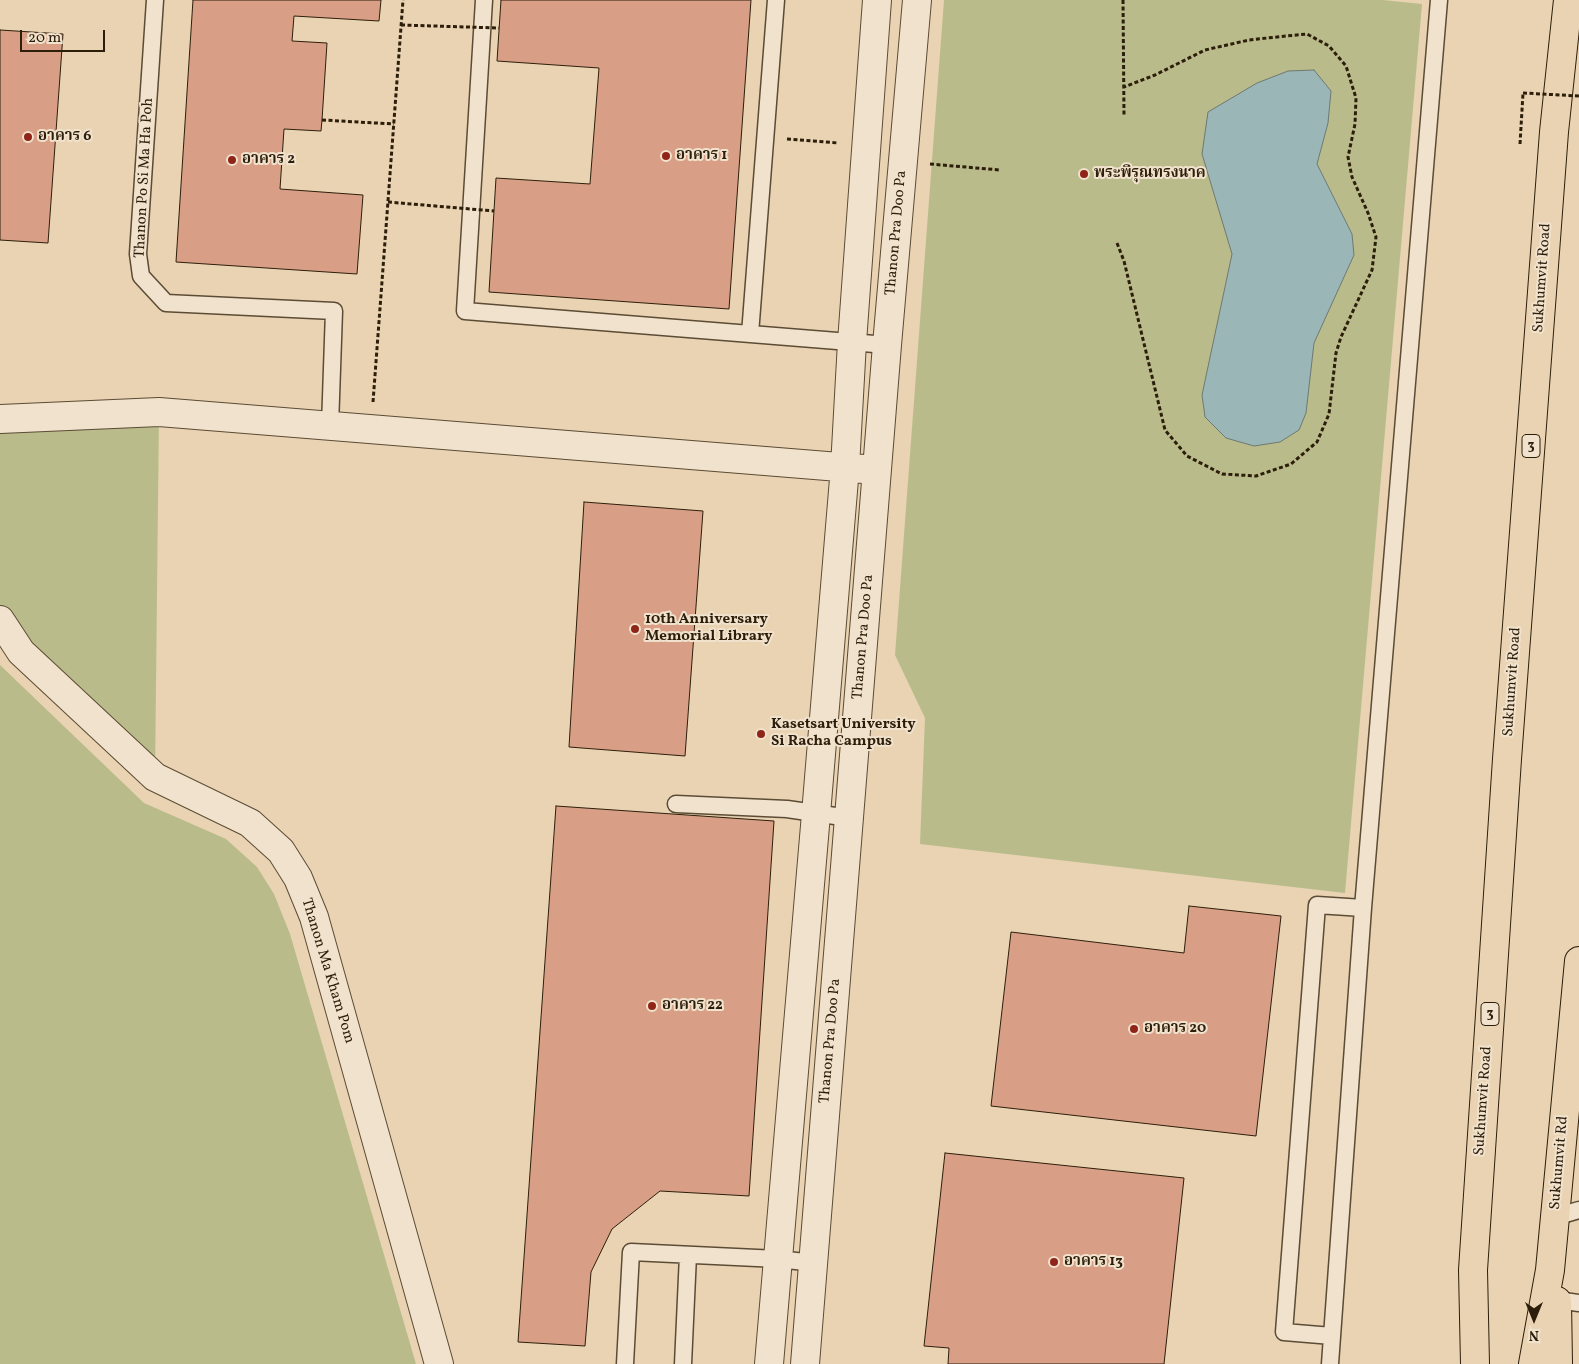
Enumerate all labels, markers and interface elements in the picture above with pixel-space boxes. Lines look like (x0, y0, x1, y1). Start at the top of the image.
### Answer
scale bar (22, 20, 108, 52)
text: 20 m (28, 28, 61, 49)
street label: Thanon Po Si Ma Ha Poh (132, 97, 158, 259)
place label: อาคาร 6 (38, 128, 91, 146)
marker: อาคาร 6 (22, 131, 34, 143)
place label: อาคาร 1 (676, 147, 727, 165)
marker: อาคาร 1 (660, 150, 672, 162)
place label: อาคาร 2 (242, 151, 295, 169)
marker: อาคาร 2 (226, 154, 238, 166)
place label: พระพิรุณทรงนาค (1094, 165, 1206, 183)
marker: พระพิรุณทรงนาค (1078, 168, 1090, 180)
street label: Thanon Pra Doo Pa (883, 170, 911, 296)
street label: Sukhumvit Road (1530, 223, 1556, 333)
road number: 3 (1522, 434, 1540, 458)
street label: Thanon Pra Doo Pa (850, 574, 878, 700)
place label: 10th Anniversary Memorial Library (645, 611, 772, 646)
marker: 10th Anniversary Memorial Library (629, 623, 641, 635)
street label: Sukhumvit Road (1500, 627, 1526, 737)
place label: Kasetsart University Si Racha Campus (771, 716, 916, 751)
marker: Kasetsart University Si Racha Campus (755, 728, 767, 740)
street label: Thanon Ma Kham Pom (296, 896, 358, 1046)
street label: Thanon Pra Doo Pa (817, 978, 845, 1104)
place label: อาคาร 22 (662, 997, 723, 1015)
marker: อาคาร 22 (646, 1000, 658, 1012)
road number: 3 (1481, 1002, 1499, 1026)
place label: อาคาร 20 (1144, 1020, 1206, 1038)
marker: อาคาร 20 (1128, 1023, 1140, 1035)
street label: Sukhumvit Road (1471, 1046, 1497, 1156)
street label: Sukhumvit Rd (1547, 1115, 1573, 1211)
place label: อาคาร 13 (1064, 1253, 1123, 1271)
marker: อาคาร 13 (1048, 1256, 1060, 1268)
north arrow (1509, 1294, 1559, 1344)
text: N (1529, 1325, 1539, 1344)

